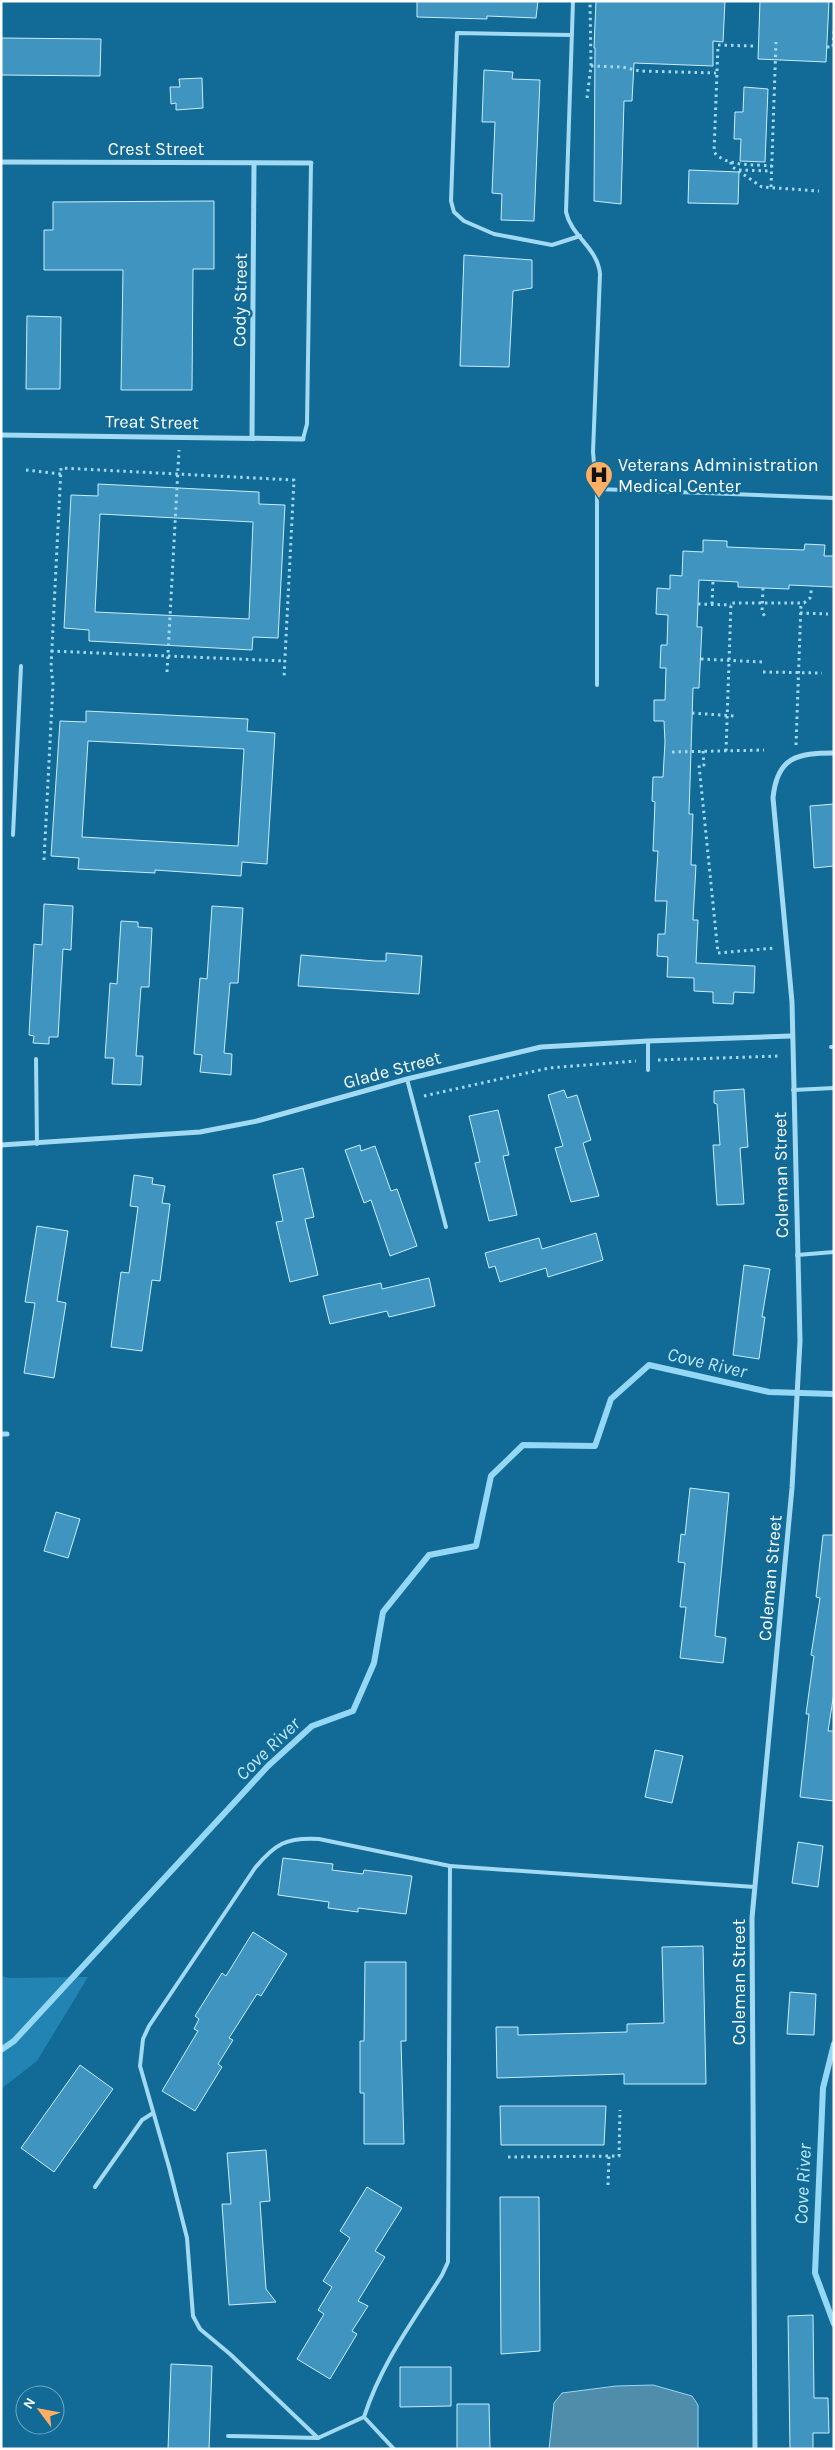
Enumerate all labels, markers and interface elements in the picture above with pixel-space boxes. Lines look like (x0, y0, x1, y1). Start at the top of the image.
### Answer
street label: Crest Street (108, 138, 205, 160)
street label: Cody Street (228, 253, 252, 347)
street label: Treat Street (105, 410, 199, 434)
place label: Veterans Administration Medical Center (618, 454, 819, 497)
hospital icon: Veterans Administration Medical Center (584, 460, 614, 499)
street label: Glade Street (341, 1046, 443, 1094)
street label: Coleman Street (769, 1111, 793, 1238)
water label: Cove River (665, 1343, 750, 1383)
street label: Coleman Street (754, 1514, 786, 1642)
water label: Cove River (231, 1712, 306, 1785)
street label: Coleman Street (728, 1919, 750, 2045)
water label: Cove River (790, 2142, 816, 2225)
north arrow (15, 2385, 65, 2435)
text: N (20, 2395, 39, 2412)

